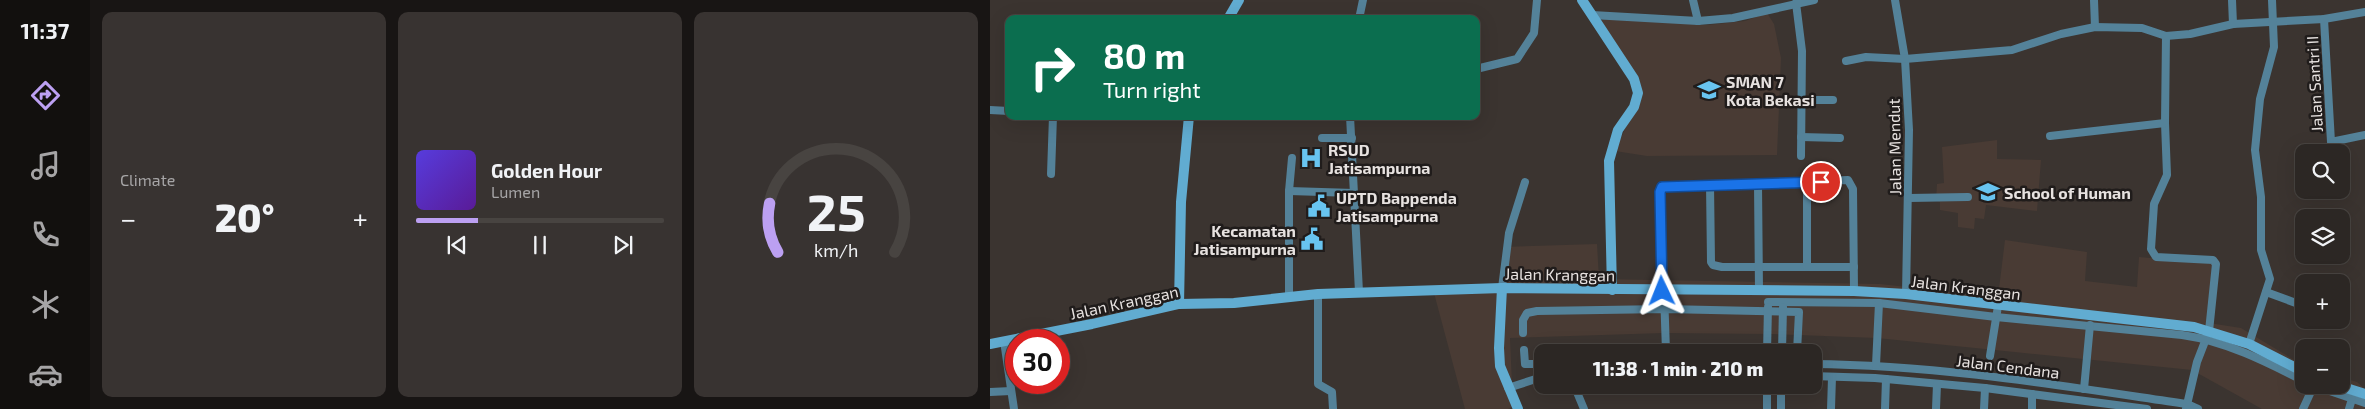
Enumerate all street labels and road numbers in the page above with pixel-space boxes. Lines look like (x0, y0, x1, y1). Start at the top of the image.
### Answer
street label: Jalan Santri II (2302, 36, 2326, 132)
street label: Jalan Mendut (1884, 98, 1904, 196)
street label: Jalan Kranggan (1505, 264, 1615, 284)
street label: Jalan Kranggan (1910, 271, 2022, 303)
street label: Jalan Kranggan (1068, 281, 1180, 323)
street label: Jalan Cendana (1955, 350, 2061, 382)

